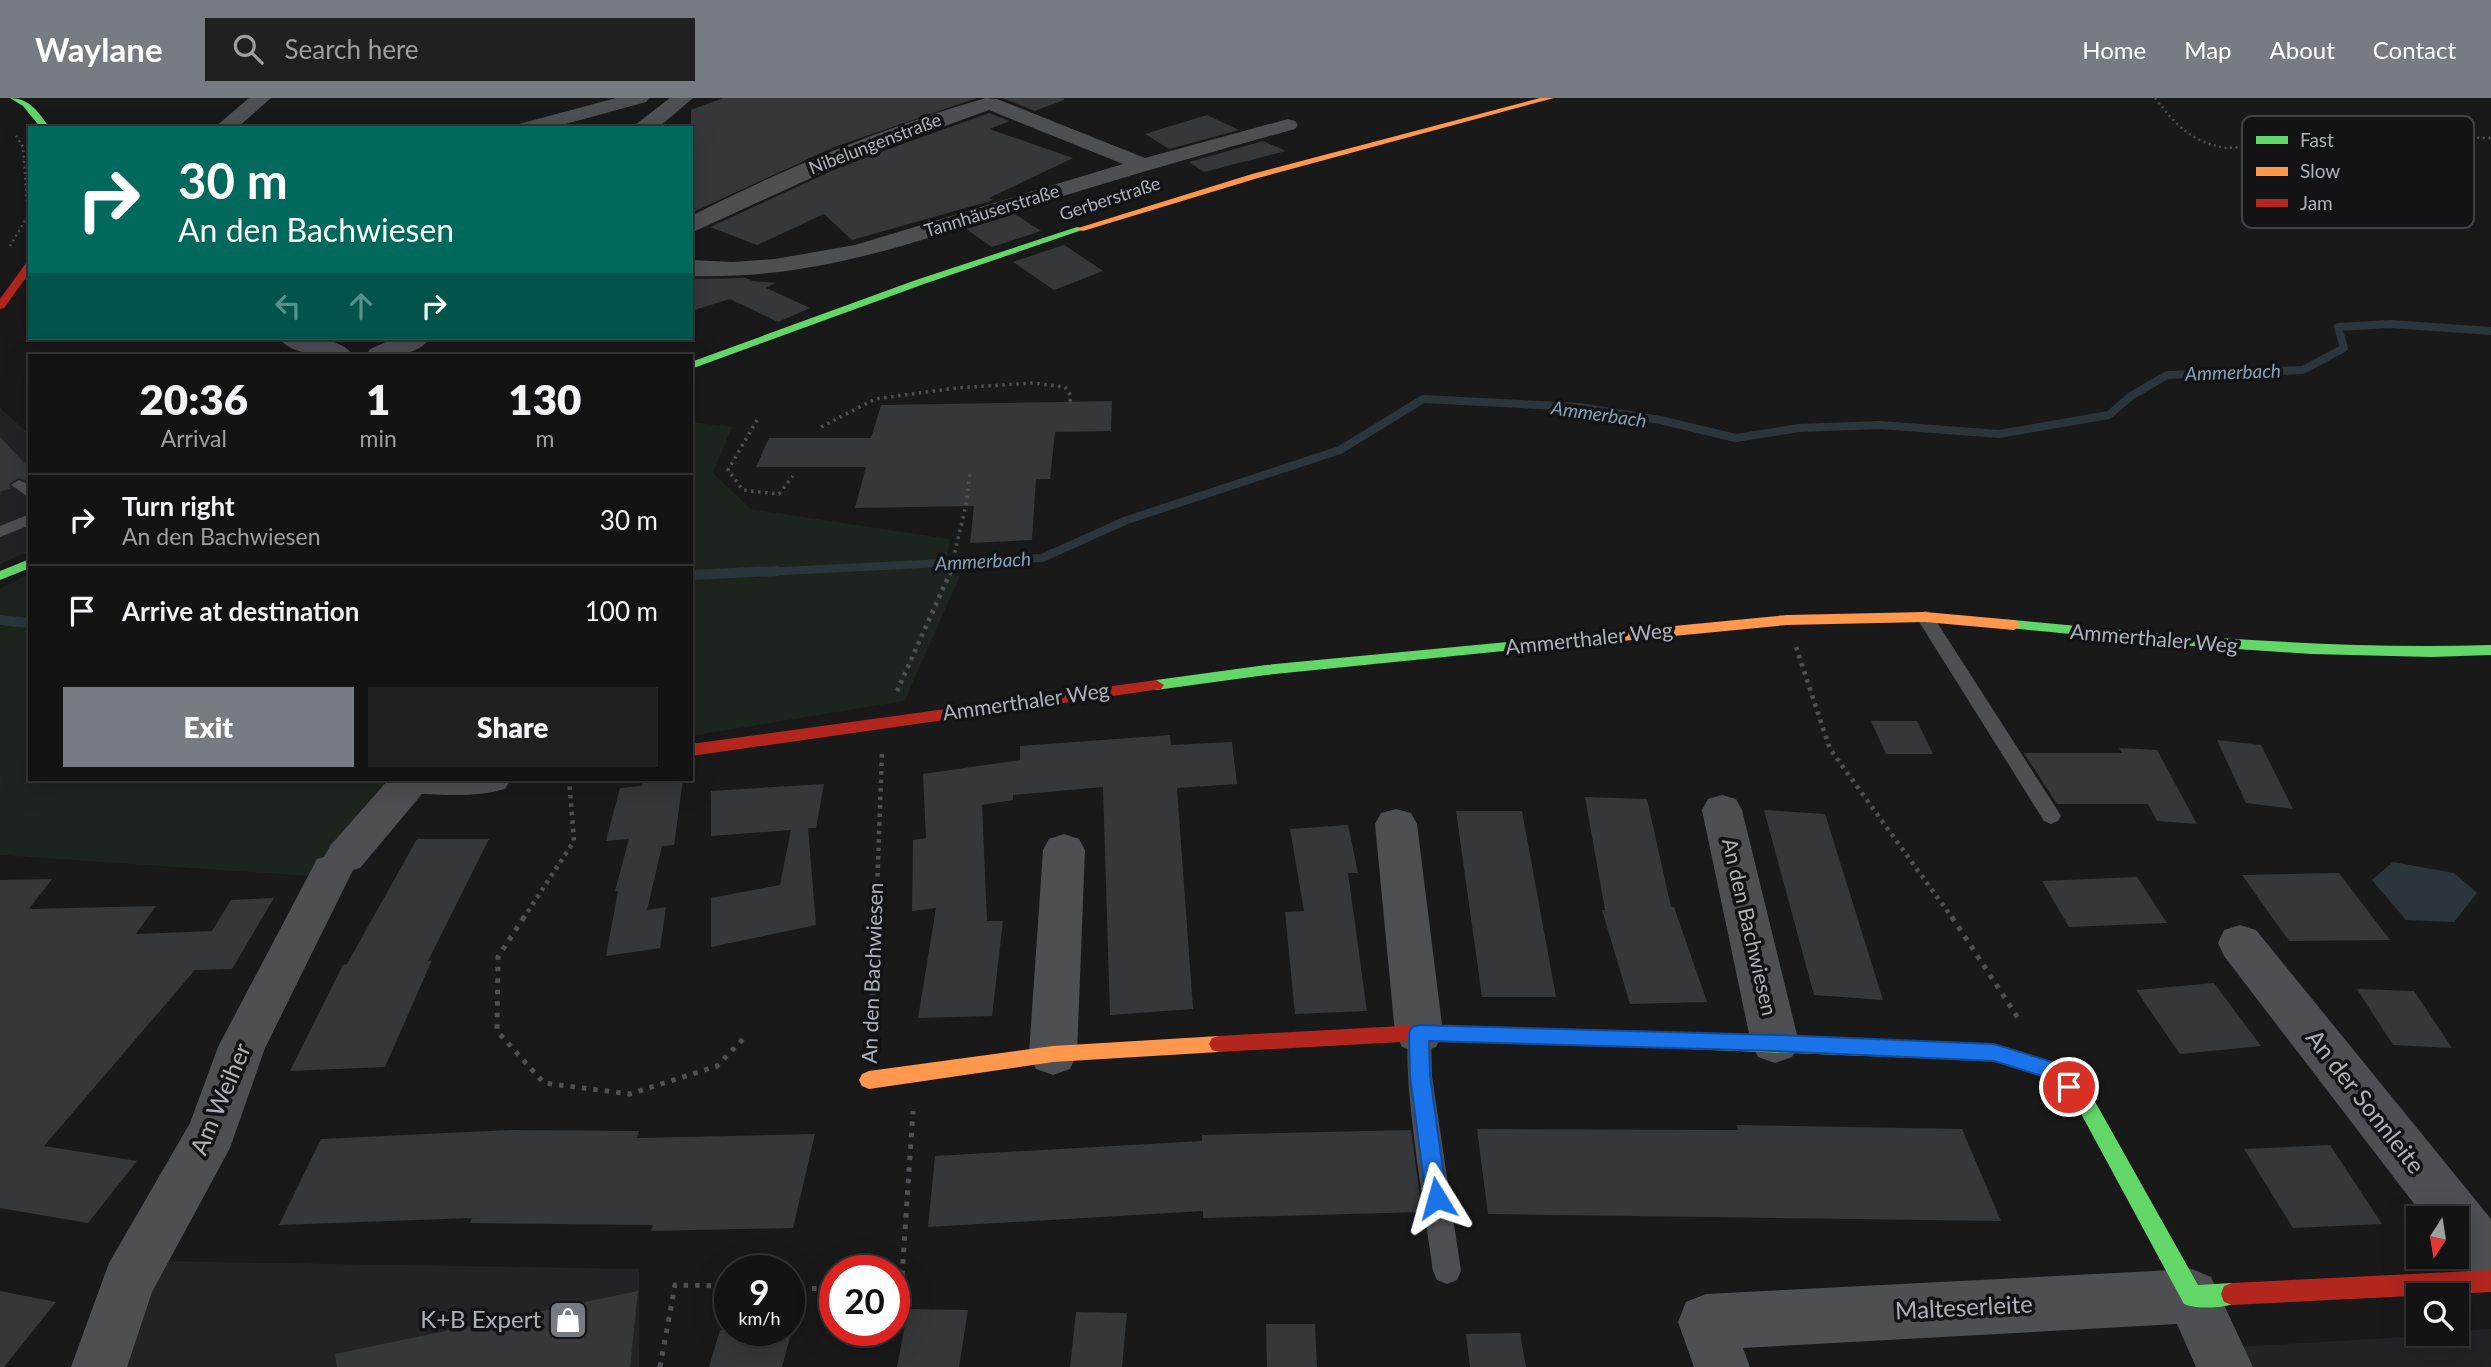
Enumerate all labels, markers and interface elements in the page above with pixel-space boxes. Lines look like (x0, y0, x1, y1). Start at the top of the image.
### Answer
search box (205, 18, 695, 81)
text: Waylane (35, 29, 163, 69)
icon: search (229, 30, 267, 68)
text: Search here (285, 33, 419, 65)
text: Home (2082, 35, 2146, 64)
text: Map (2184, 35, 2232, 64)
text: About (2270, 35, 2335, 64)
text: Contact (2373, 35, 2456, 64)
street label: Nibelungenstraße (805, 108, 944, 178)
legend (2242, 116, 2474, 228)
text: Fast (2300, 128, 2334, 151)
text: 30 m (178, 151, 288, 209)
icon: right (63, 154, 154, 245)
text: Slow (2300, 159, 2340, 182)
street label: Gerberstraße (1056, 171, 1163, 225)
street label: Tannhäuserstraße (922, 179, 1062, 241)
text: Jam (2300, 191, 2333, 214)
text: An den Bachwiesen (178, 210, 454, 249)
icon: left (269, 287, 307, 325)
icon: ahead (342, 287, 380, 325)
icon: right (415, 287, 453, 325)
water label: Ammerbach (2184, 358, 2281, 385)
text: 20:36 (140, 374, 248, 424)
text: 1 (366, 374, 390, 424)
text: 130 (508, 374, 581, 424)
water label: Ammerbach (1549, 395, 1648, 432)
text: Arrival (161, 424, 227, 452)
text: min (360, 424, 397, 452)
text: m (535, 424, 554, 452)
text: Turn right (122, 490, 235, 522)
icon: right (63, 501, 101, 539)
text: 30 m (600, 504, 658, 536)
text: An den Bachwiesen (122, 522, 321, 550)
water label: Ammerbach (933, 547, 1031, 575)
icon: arrive (63, 592, 101, 630)
text: Arrive at destination (122, 595, 359, 627)
text: 100 m (585, 595, 658, 627)
street label: Ammerthaler Weg (1504, 616, 1674, 659)
street label: Ammerthaler Weg (2069, 618, 2239, 657)
street label: Ammerthaler Weg (941, 676, 1111, 725)
button: Exit (63, 687, 354, 767)
button: Share (368, 687, 658, 767)
street label: An den Bachwiesen (1718, 836, 1783, 1018)
street label: An den Bachwiesen (856, 882, 887, 1064)
street label: An der Sonnleite (2301, 1023, 2431, 1179)
street label: Am Weiher (183, 1038, 256, 1159)
pin (2039, 1057, 2099, 1117)
icon: arrive (2050, 1068, 2088, 1106)
position arrow (1400, 1161, 1474, 1235)
north arrow (2406, 1206, 2469, 1269)
map controls (2406, 1206, 2469, 1346)
speed limit sign: 20 (819, 1255, 910, 1346)
text: 9 (749, 1270, 770, 1312)
button: search (2406, 1283, 2469, 1346)
street label: Malteserleite (1894, 1288, 2034, 1325)
shop icon: K+B Expert (547, 1299, 589, 1341)
place label: K+B Expert (420, 1304, 541, 1333)
text: km/h (738, 1307, 781, 1329)

